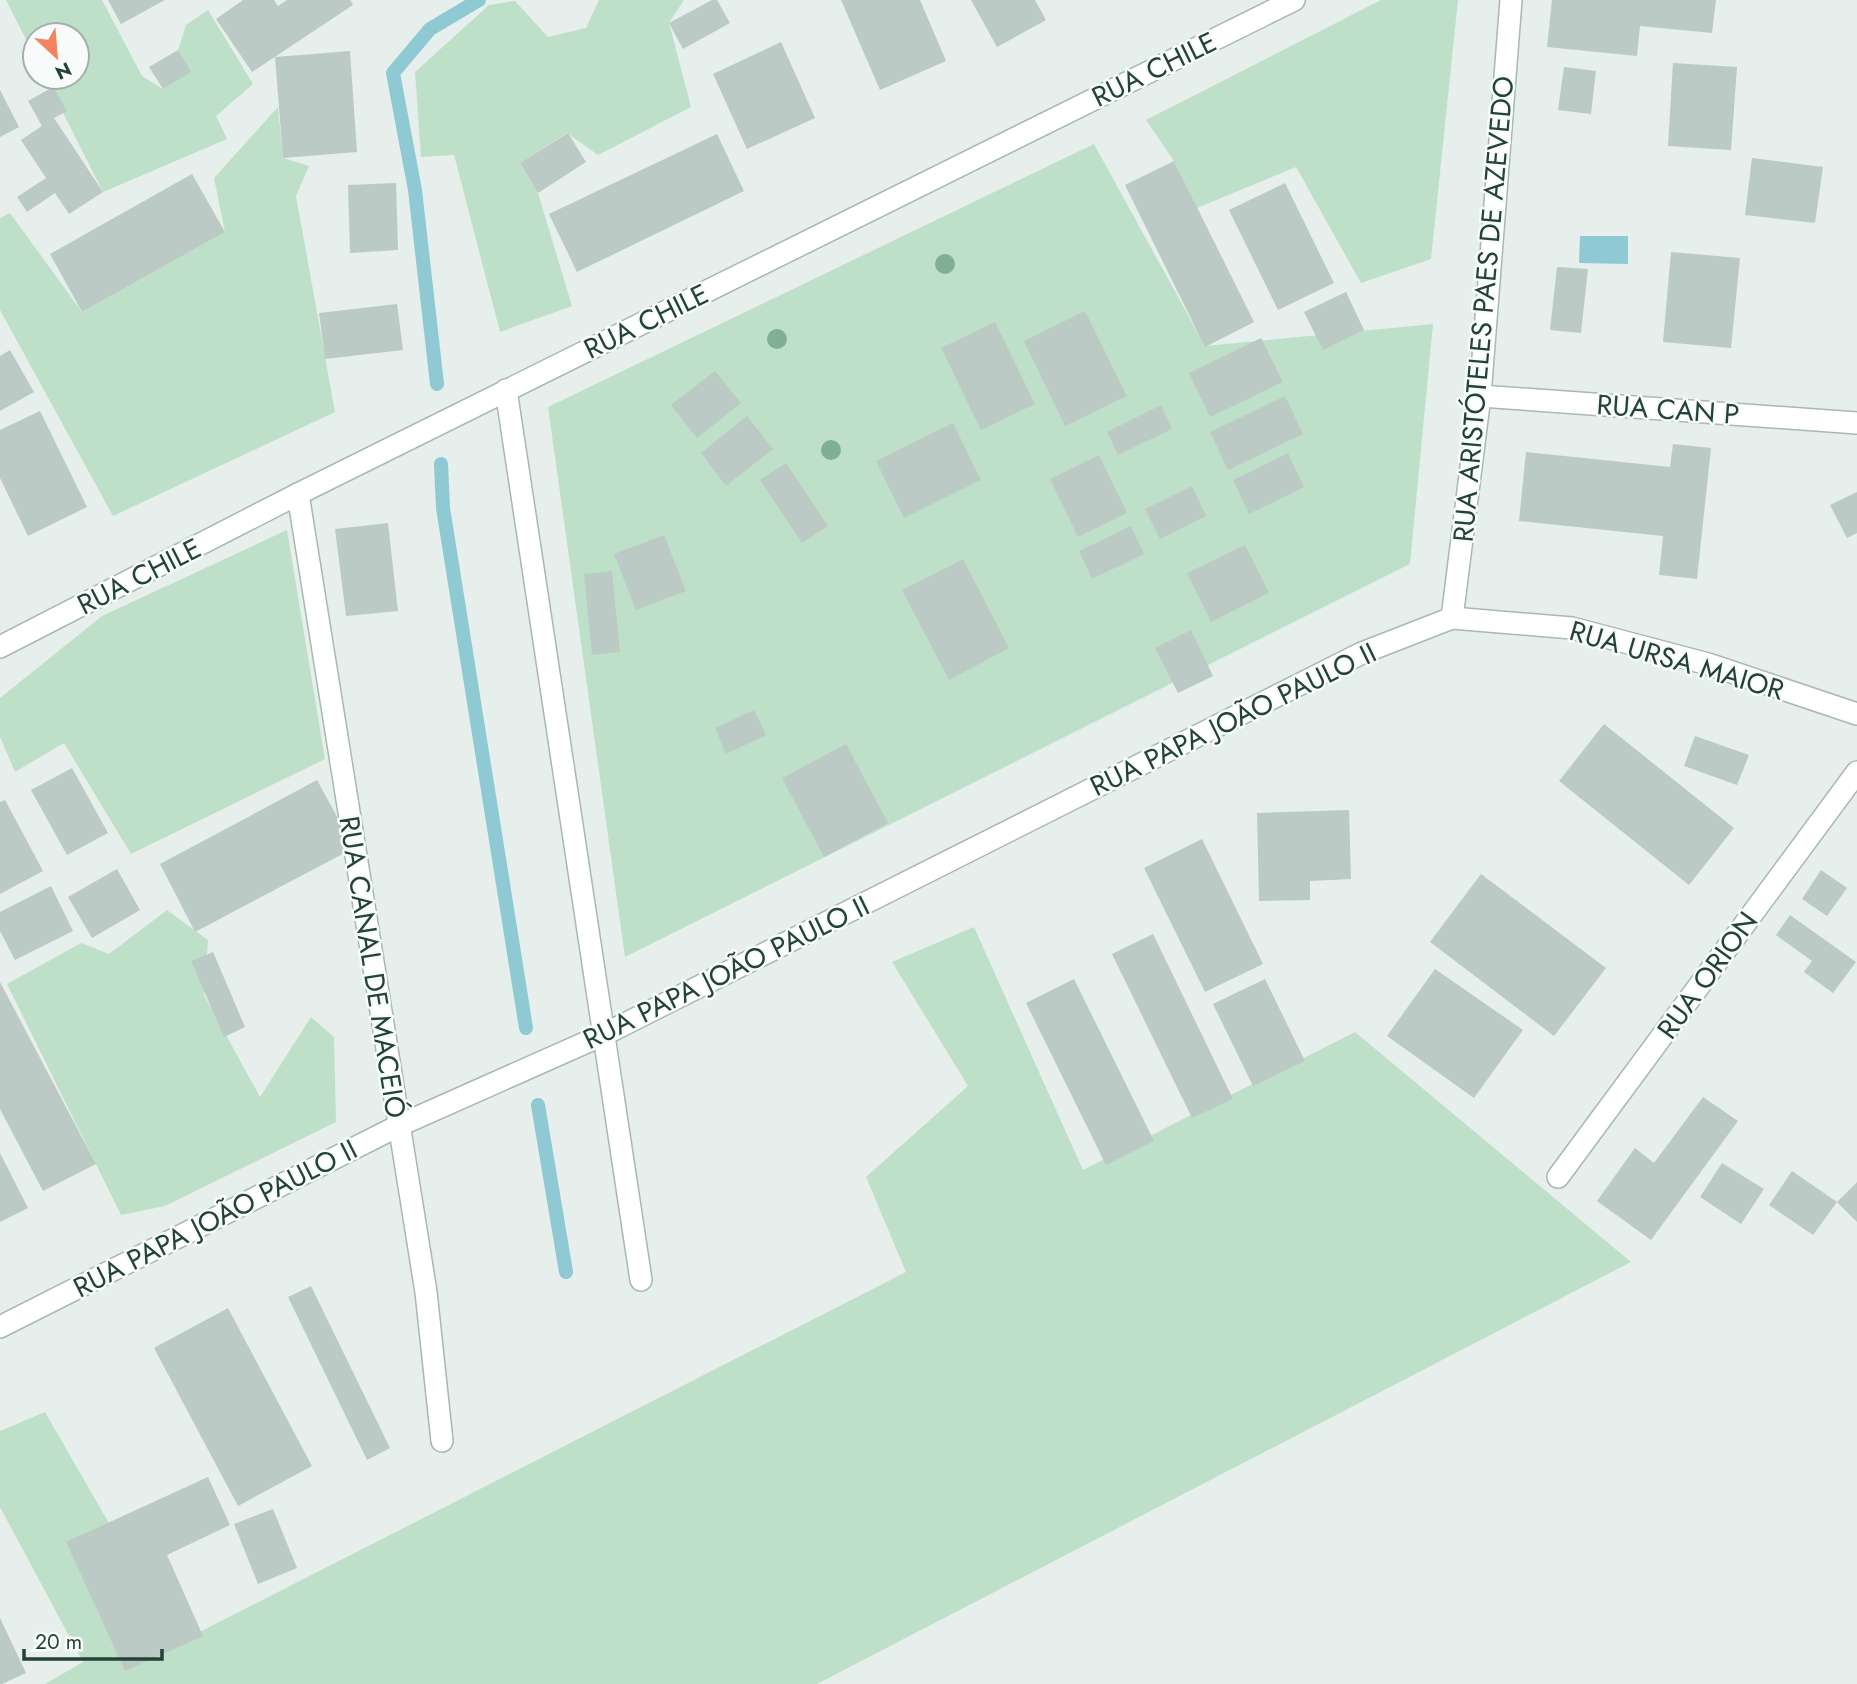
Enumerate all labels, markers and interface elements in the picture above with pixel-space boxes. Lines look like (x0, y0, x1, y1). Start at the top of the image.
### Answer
north arrow (21, 21, 91, 91)
street label: RUA CHILE (1085, 22, 1223, 117)
text: N (51, 55, 76, 86)
street label: RUA ARISTÓTELES PAES DE AZEVEDO (1443, 74, 1524, 544)
street label: RUA CHILE (577, 274, 715, 369)
street label: RUA CAN P (1595, 384, 1741, 435)
street label: RUA CHILE (70, 528, 208, 625)
street label: RUA URSA MAIOR (1565, 610, 1789, 711)
street label: RUA PAPA JOÃO PAULO II (1083, 632, 1383, 807)
street label: RUA CANAL DE MACEIÓ (328, 813, 417, 1121)
street label: RUA PAPA JOÃO PAULO II (576, 885, 876, 1060)
street label: RUA ORION (1647, 903, 1768, 1047)
street label: RUA PAPA JOÃO PAULO II (66, 1129, 364, 1308)
scale bar (24, 1618, 163, 1662)
text: 20 m (35, 1627, 82, 1657)

